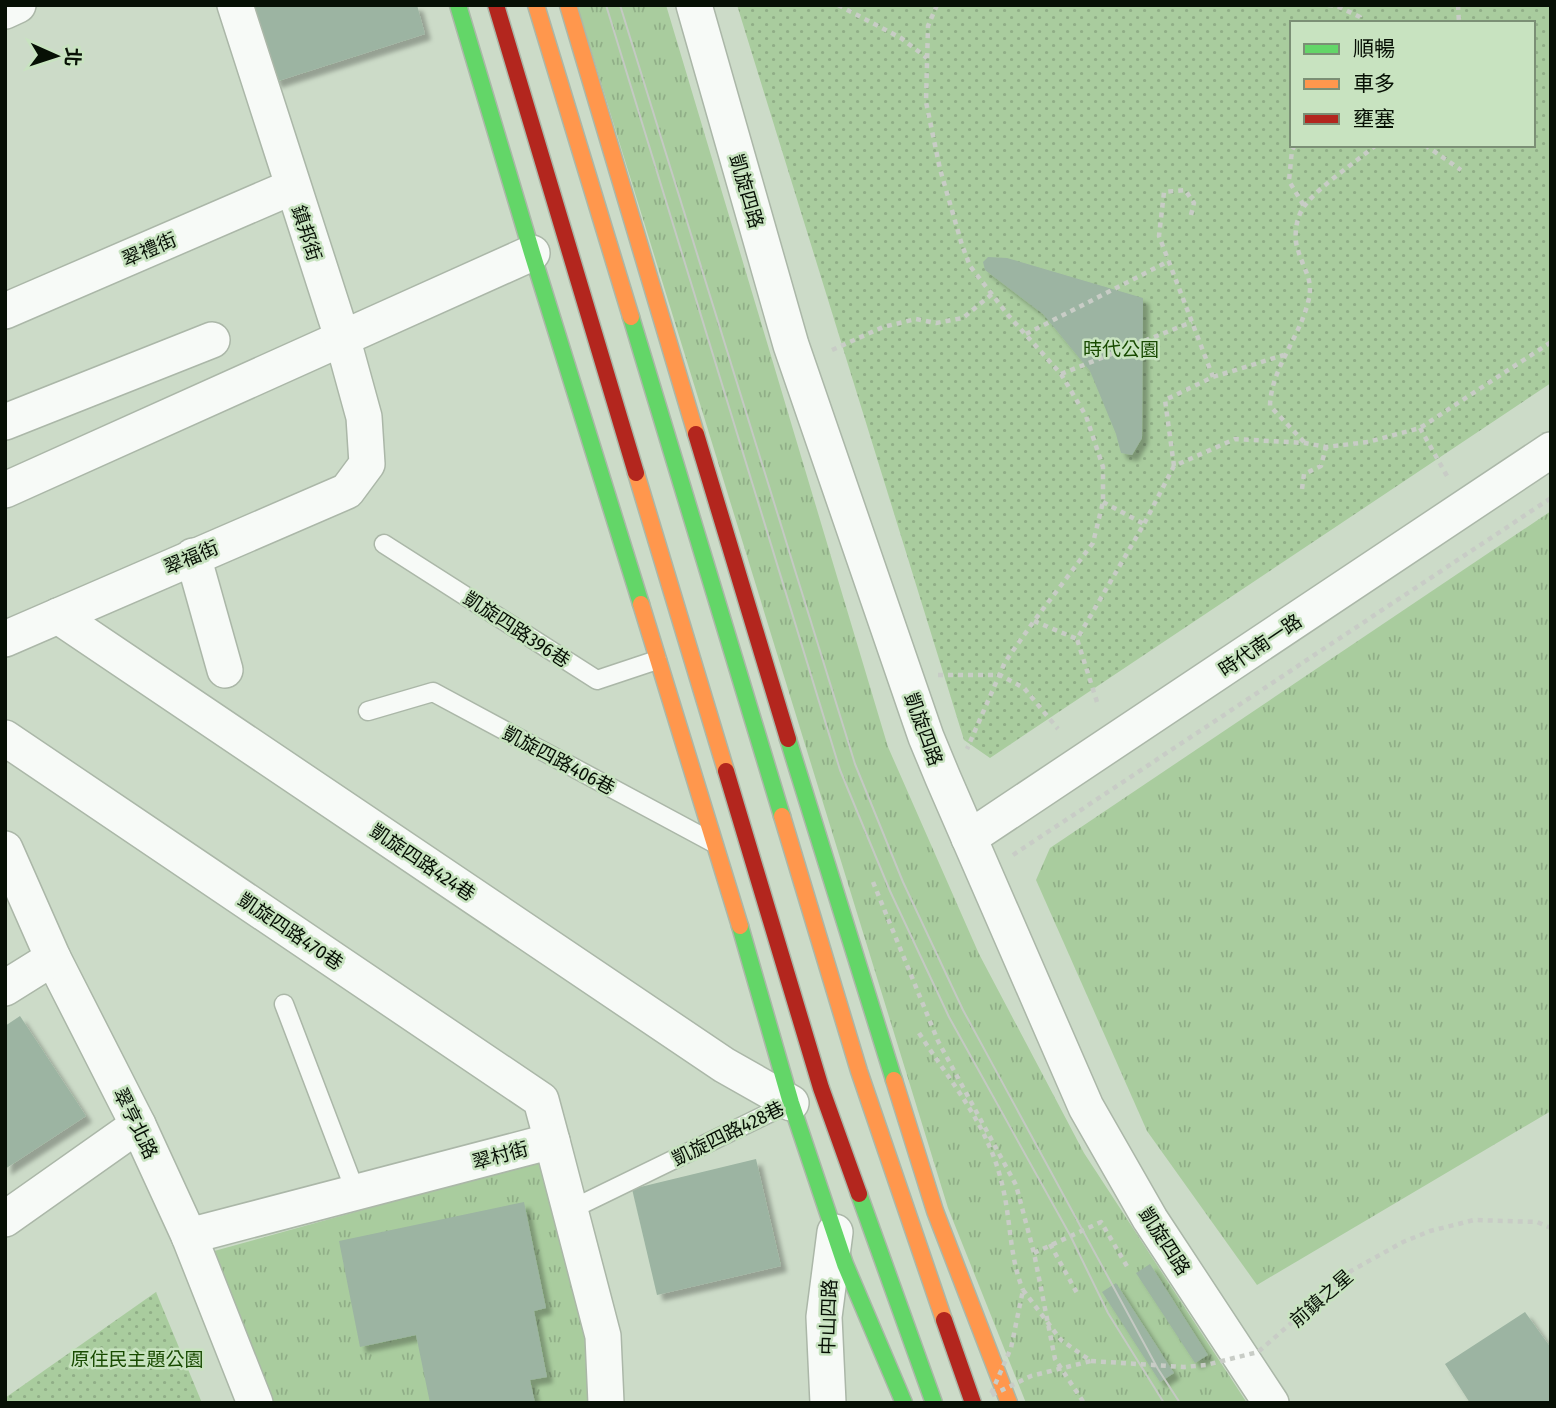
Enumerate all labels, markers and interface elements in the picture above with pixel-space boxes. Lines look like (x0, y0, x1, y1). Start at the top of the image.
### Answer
north arrow (21, 21, 91, 91)
legend (1290, 21, 1535, 147)
text: 順暢 (1353, 36, 1395, 62)
text: 北 (60, 47, 84, 67)
text: 車多 (1353, 71, 1395, 97)
text: 壅塞 (1353, 106, 1395, 132)
street label: 凱旋四路 (725, 151, 768, 231)
street label: 鎮邦街 (287, 202, 326, 264)
street label: 翠禮街 (118, 228, 180, 271)
park label: 時代公園 (1083, 338, 1159, 361)
street label: 翠福街 (160, 536, 222, 579)
street label: 凱旋四路396巷 (459, 587, 574, 672)
street label: 時代南一路 (1214, 609, 1306, 682)
street label: 凱旋四路 (900, 690, 947, 769)
street label: 凱旋四路406巷 (499, 721, 619, 800)
street label: 凱旋四路424巷 (366, 819, 479, 906)
street label: 凱旋四路470巷 (234, 888, 347, 975)
street label: 翠亨北路 (109, 1084, 163, 1162)
street label: 凱旋四路428巷 (668, 1096, 788, 1170)
street label: 翠村街 (470, 1137, 531, 1174)
street label: 凱旋四路 (1134, 1203, 1195, 1279)
street label: 前鎮之星 (1285, 1265, 1358, 1332)
street label: 中山四路 (816, 1279, 841, 1355)
park label: 原住民主題公園 (70, 1348, 204, 1371)

